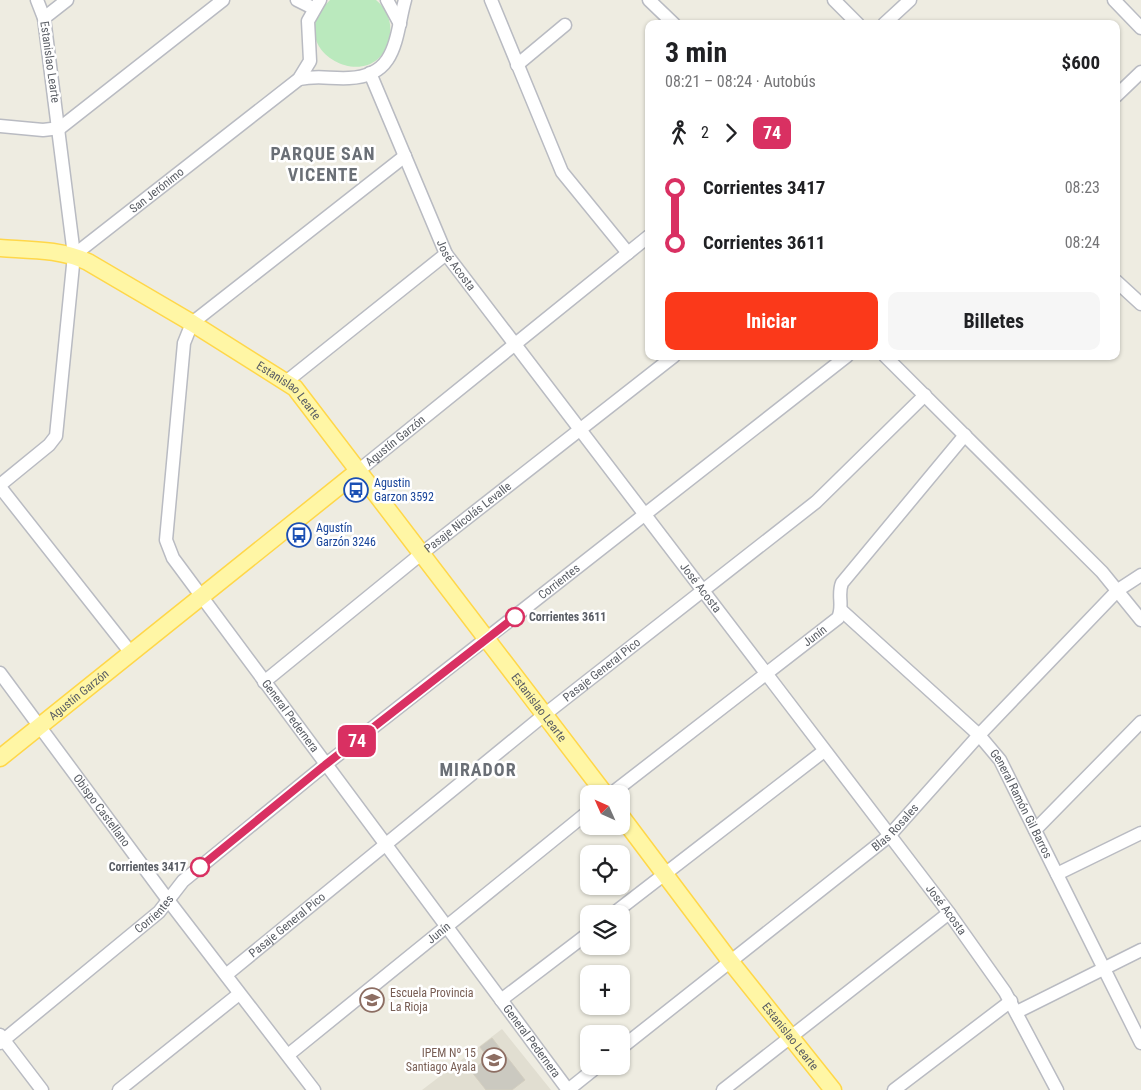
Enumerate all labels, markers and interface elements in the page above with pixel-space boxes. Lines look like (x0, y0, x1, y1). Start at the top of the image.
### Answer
street label: Estanislao Learte (37, 20, 63, 104)
text: 3 min (665, 36, 727, 69)
text: $600 (1062, 51, 1100, 74)
text: 08:21 – 08:24 · Autobús (665, 72, 816, 91)
icon: walk (665, 119, 693, 147)
icon: forward (717, 119, 745, 147)
text: 74 (763, 122, 781, 143)
text: 2 (701, 123, 709, 142)
district label: PARQUE SAN VICENTE (271, 143, 376, 185)
street label: San Jerónimo (127, 165, 187, 216)
text: Corrientes 3417 (703, 176, 825, 199)
text: 08:23 (1065, 178, 1100, 197)
text: Corrientes 3611 (703, 231, 825, 254)
text: 08:24 (1065, 233, 1100, 252)
street label: José Acosta (434, 238, 479, 294)
button: Iniciar (665, 292, 878, 350)
button: Billetes (888, 292, 1100, 350)
street label: Estanislao Learte (254, 358, 324, 423)
street label: Agustín Garzón (363, 412, 428, 469)
place label: Agustin Garzon 3592 (374, 476, 434, 504)
bus stop icon: Agustin Garzon 3592 (343, 477, 369, 503)
street label: Pasaje Nicolás Levalle (422, 479, 514, 556)
place label: Agustín Garzón 3246 (316, 521, 376, 549)
bus stop icon: Agustín Garzón 3246 (286, 522, 312, 548)
street label: José Acosta (677, 560, 724, 616)
street label: Corrientes (536, 561, 583, 602)
marker: Corrientes 3611 (505, 607, 525, 627)
place label: Corrientes 3611 (529, 610, 606, 624)
street label: Junín (800, 622, 830, 649)
street label: Pasaje General Pico (560, 635, 643, 704)
street label: Agustín Garzón (46, 667, 112, 723)
street label: Estanislao Learte (508, 670, 570, 745)
street label: General Pedernera (259, 677, 322, 755)
line badge: 74 (334, 725, 380, 757)
text: 74 (348, 730, 366, 751)
street label: General Ramón Gil Barros (987, 746, 1055, 861)
district label: MIRADOR (439, 759, 517, 780)
street label: Obispo Castellano (70, 772, 133, 849)
north arrow (580, 785, 630, 835)
map controls (580, 785, 630, 1075)
street label: Blas Rosales (869, 801, 921, 854)
button: locate (580, 845, 630, 895)
marker: Corrientes 3417 (190, 857, 210, 877)
place label: Corrientes 3417 (109, 860, 186, 874)
street label: José Acosta (923, 882, 969, 938)
street label: Pasaje General Pico (246, 890, 328, 960)
street label: Corrientes (132, 892, 176, 936)
button: layers (580, 905, 630, 955)
street label: Junín (424, 919, 453, 946)
button: + (580, 965, 630, 1015)
place label: Escuela Provincia La Rioja (390, 986, 474, 1014)
school or university icon: Escuela Provincia La Rioja (359, 987, 385, 1013)
street label: Estanislao Learte (759, 1000, 822, 1073)
street label: General Pedernera (500, 1002, 563, 1080)
button: − (580, 1025, 630, 1075)
place label: IPEM Nº 15 Santiago Ayala (406, 1046, 476, 1074)
school or university icon: IPEM Nº 15 Santiago Ayala (481, 1047, 507, 1073)

